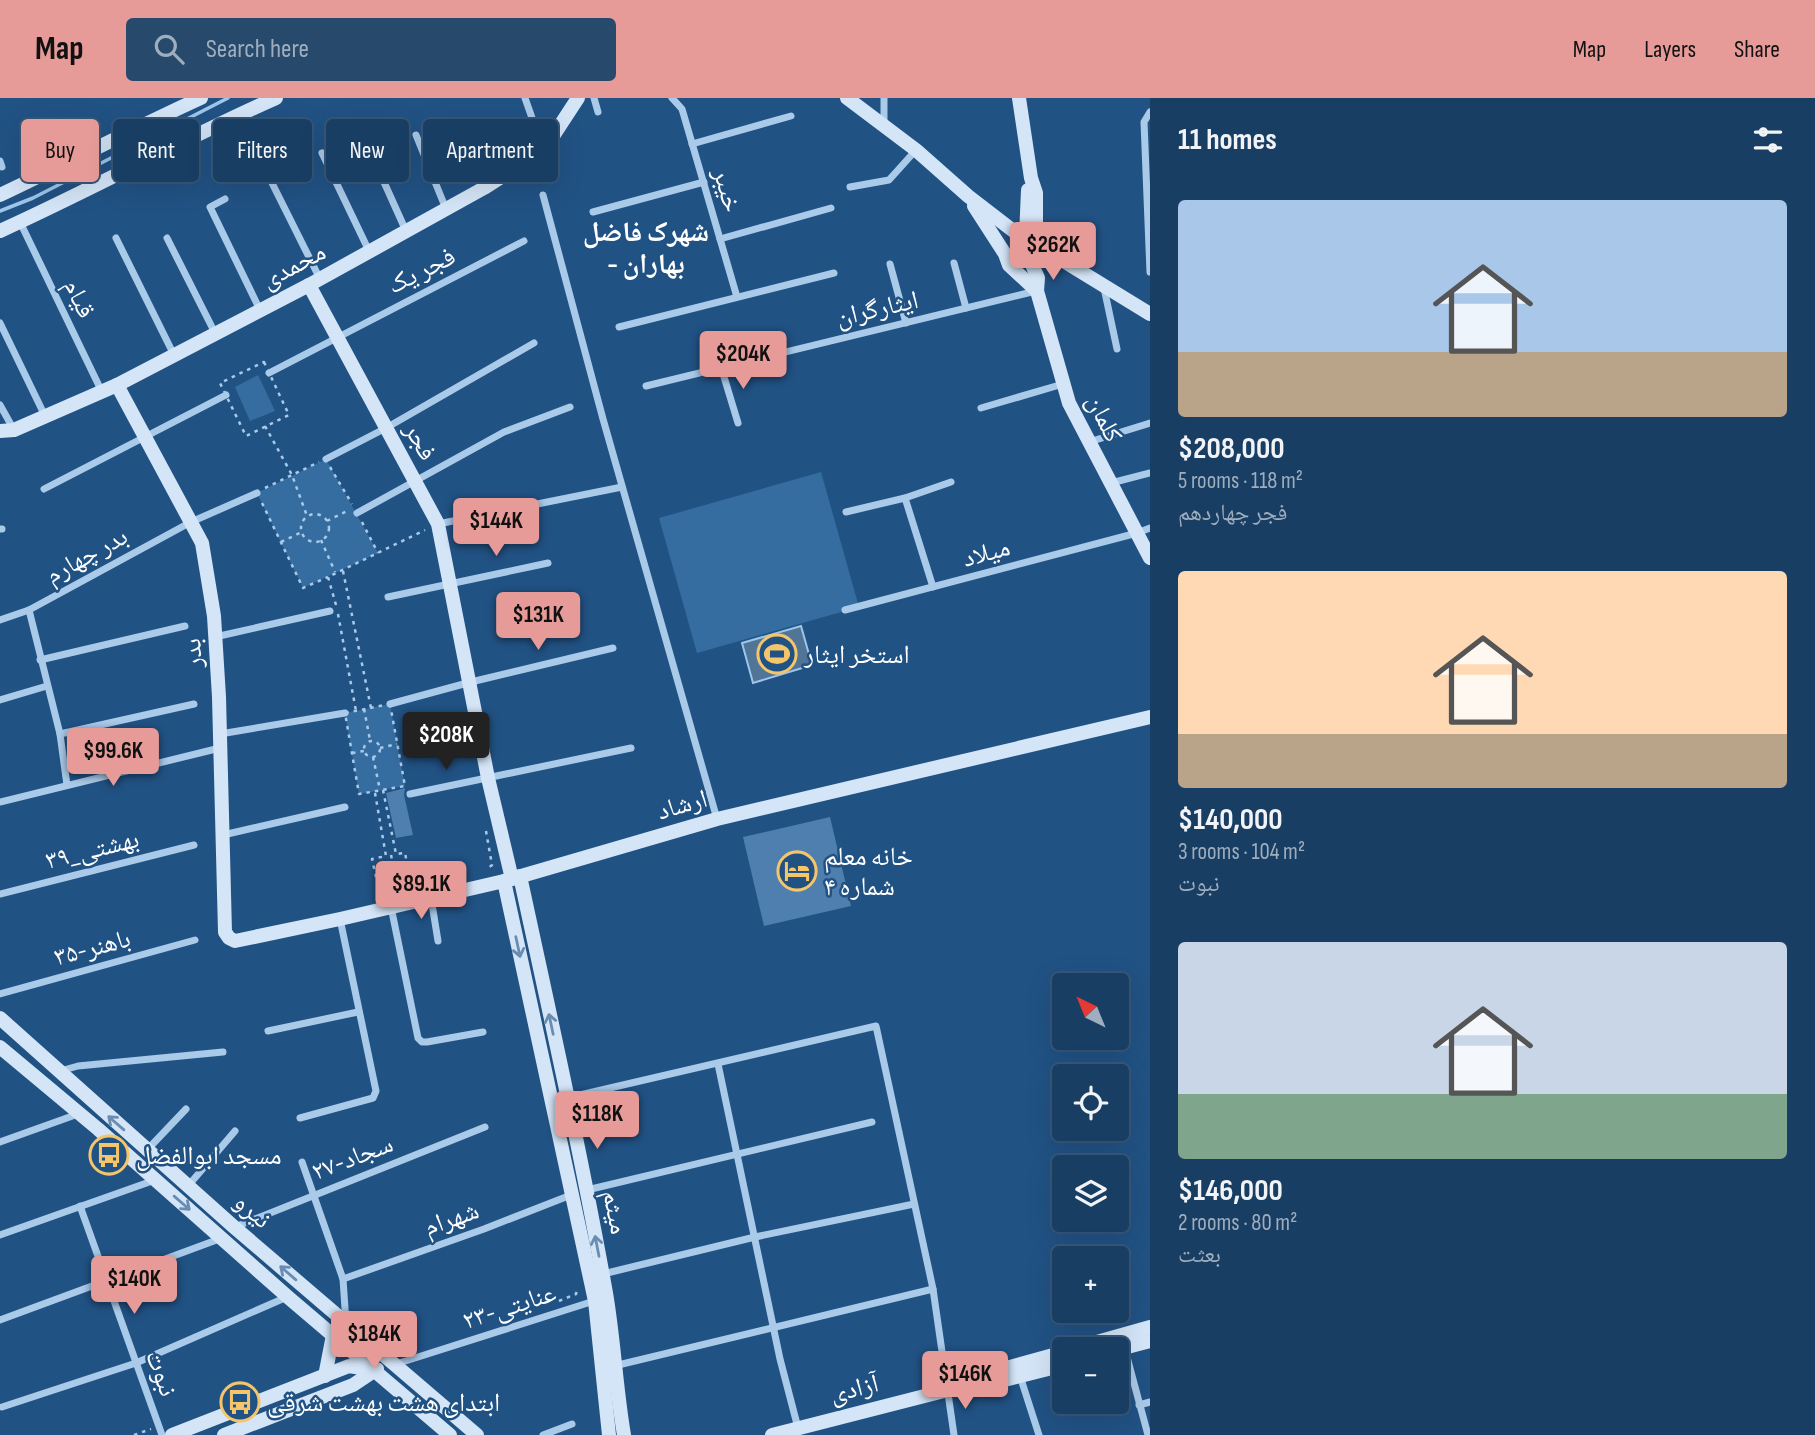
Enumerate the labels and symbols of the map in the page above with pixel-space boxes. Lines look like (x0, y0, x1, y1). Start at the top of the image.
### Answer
street label: خیبر (705, 164, 748, 216)
district label: شهرک فاضل - بهاران (583, 216, 709, 281)
pin: $262K (1004, 222, 1102, 282)
street label: محمدی (256, 237, 331, 296)
street label: فجر یک (383, 241, 461, 301)
street label: قیام (55, 274, 101, 324)
street label: ایثارگران (833, 285, 922, 334)
pin: $204K (694, 331, 792, 391)
street label: کلمان (1079, 390, 1129, 448)
street label: فجر (396, 416, 443, 466)
pin: $144K (447, 498, 545, 558)
street label: بدر چهارم (40, 521, 134, 592)
street label: میلاد (959, 532, 1014, 575)
pin: $131K (489, 592, 587, 652)
sports icon: استخر ایثار (756, 633, 798, 675)
street label: بدر (177, 637, 210, 669)
place label: استخر ایثار (803, 640, 910, 671)
pin: $208K (397, 712, 495, 772)
pin: $99.6K (56, 728, 170, 788)
street label: ارشاد (654, 784, 711, 827)
street label: ۳۹_بهشتی (42, 824, 142, 877)
place label: خانه معلم شماره ۴ (824, 842, 913, 903)
hotel icon: خانه معلم شماره ۴ (776, 850, 818, 892)
pin: $89.1K (364, 862, 478, 921)
street label: ۳۵-باهنر (51, 923, 134, 974)
one-way arrow (513, 936, 526, 958)
north arrow (1052, 973, 1129, 1050)
one-way arrow (544, 1013, 558, 1036)
pin: $118K (548, 1091, 646, 1151)
one-way arrow (108, 1115, 126, 1131)
street label: ۲۷-سجاد (307, 1129, 398, 1188)
bus stop icon: مسجد ابوالفضل (88, 1134, 130, 1176)
place label: مسجد ابوالفضل (136, 1141, 282, 1172)
street label: نیرو (227, 1187, 277, 1236)
street label: میثم (595, 1188, 634, 1237)
one-way arrow (173, 1195, 191, 1211)
street label: شهرام (420, 1195, 484, 1245)
one-way arrow (590, 1235, 603, 1258)
pin: $140K (85, 1256, 183, 1316)
one-way arrow (279, 1265, 297, 1281)
street label: ۲۳-عنایتی (459, 1278, 560, 1337)
pin: $184K (325, 1312, 423, 1371)
street label: نبوت (138, 1346, 183, 1401)
pin: $146K (916, 1352, 1014, 1411)
street label: آزادی (827, 1368, 883, 1410)
bus stop icon: ابتدای هشت بهشت شرقی (219, 1381, 261, 1423)
place label: ابتدای هشت بهشت شرقی (267, 1388, 500, 1419)

